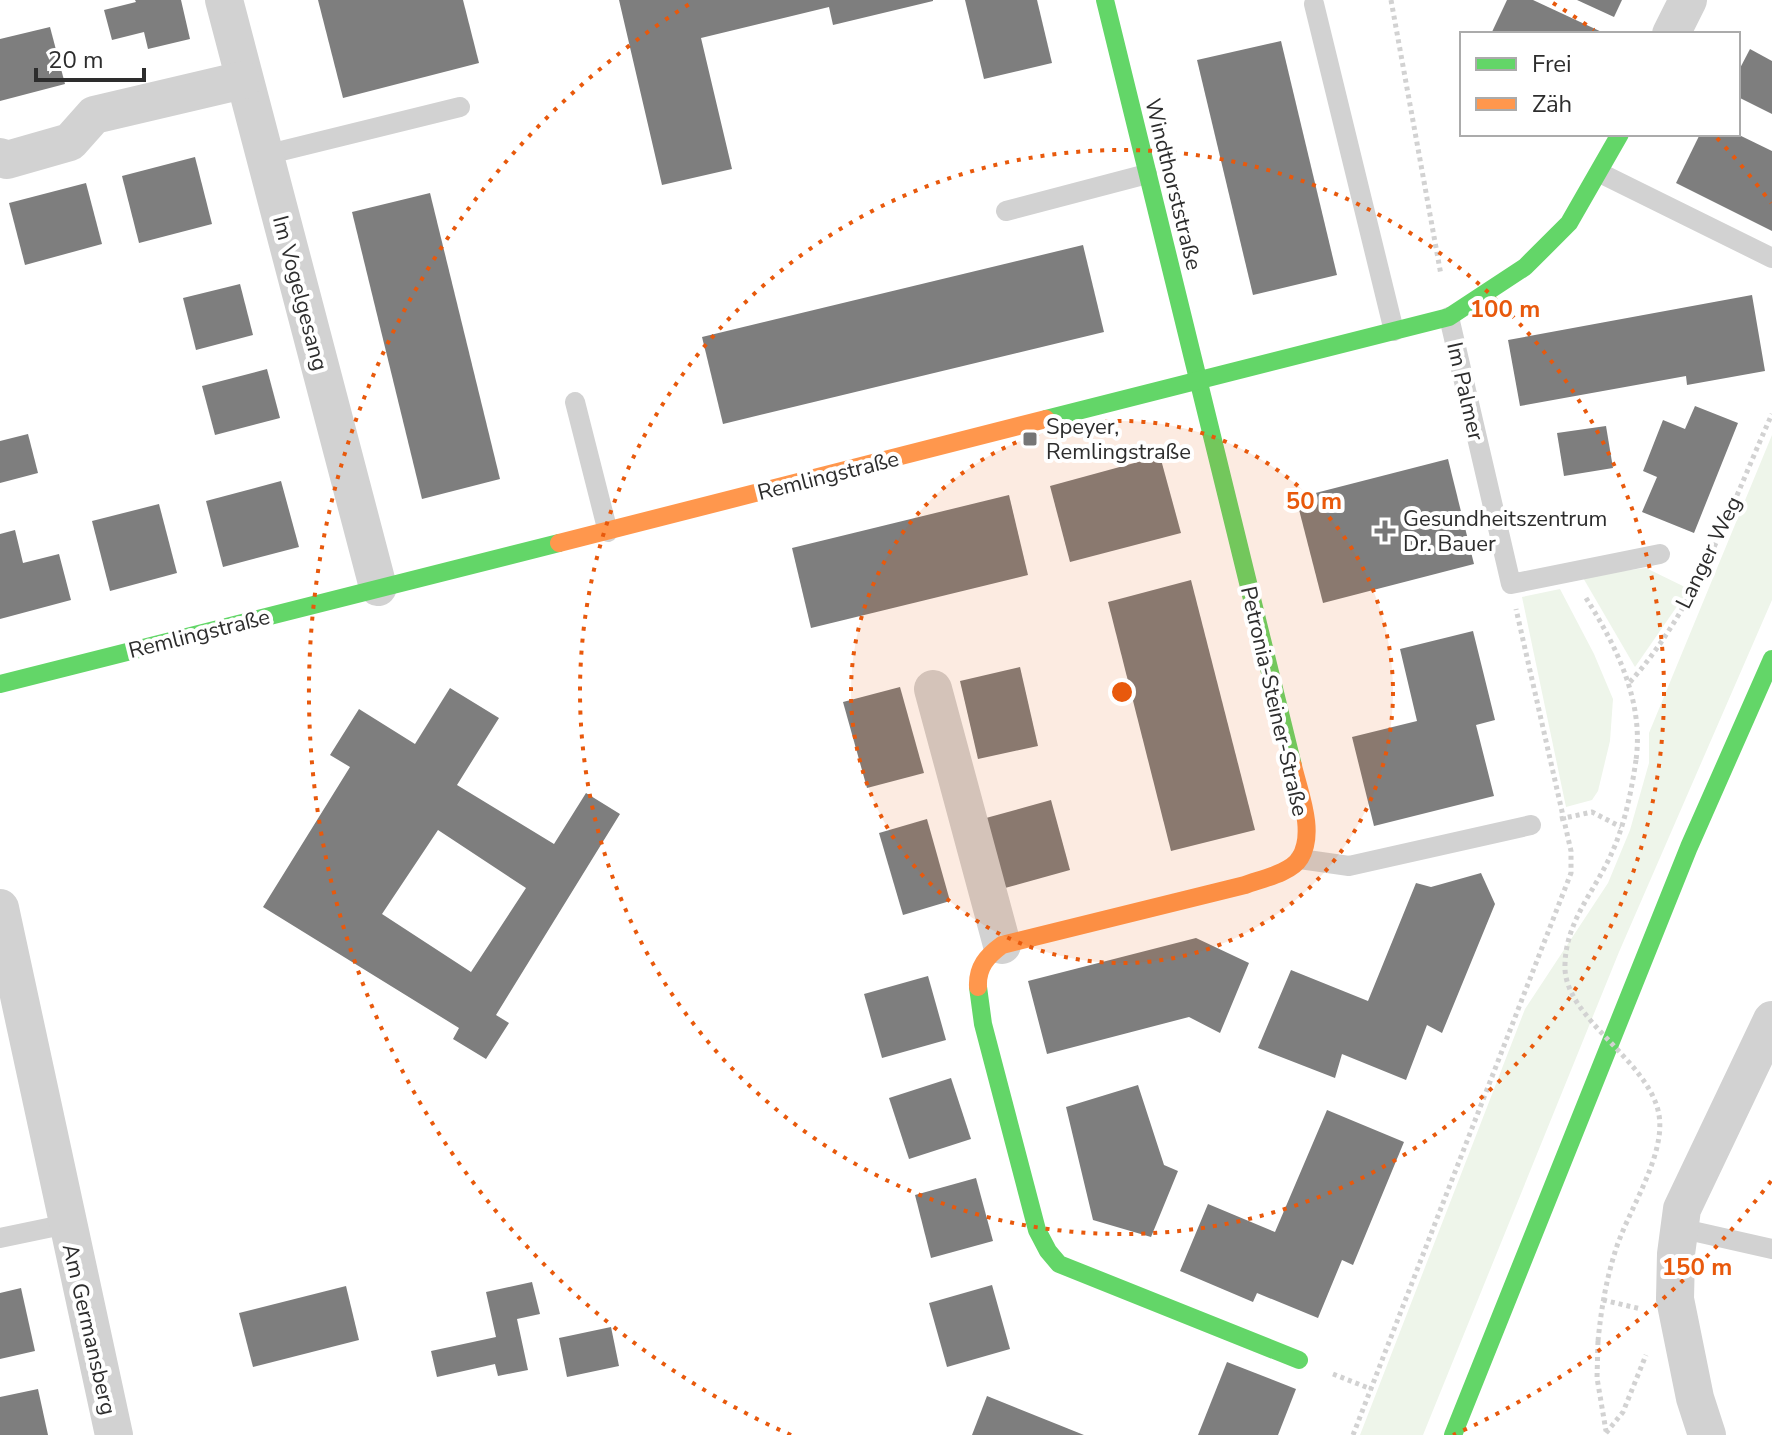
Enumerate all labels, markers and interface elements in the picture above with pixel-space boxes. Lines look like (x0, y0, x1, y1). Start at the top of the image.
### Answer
scale bar (36, 32, 144, 82)
legend (1460, 32, 1740, 136)
text: 20 m (48, 44, 104, 76)
text: Frei (1532, 48, 1572, 80)
text: Zäh (1532, 88, 1572, 120)
street label: Windthorststraße (1137, 95, 1209, 273)
street label: Im Vogelgesang (265, 212, 335, 374)
text: 100 m (1470, 293, 1540, 325)
street label: Im Palmer (1439, 339, 1491, 443)
place label: Speyer, Remlingstraße (1046, 412, 1191, 467)
marker: Speyer, Remlingstraße (1021, 430, 1039, 448)
street label: Remlingstraße (754, 444, 902, 508)
text: 50 m (1286, 485, 1342, 517)
street label: Langer Weg (1669, 491, 1749, 614)
place label: Gesundheitszentrum Dr. Bauer (1403, 504, 1607, 559)
marker: Gesundheitszentrum Dr. Bauer (1374, 520, 1396, 542)
street label: Petronia-Steiner-Straße (1233, 583, 1315, 819)
street label: Remlingstraße (125, 602, 273, 666)
centre of rings (1108, 678, 1136, 706)
street label: Am Germansberg (55, 1241, 123, 1418)
text: 150 m (1662, 1251, 1732, 1283)

